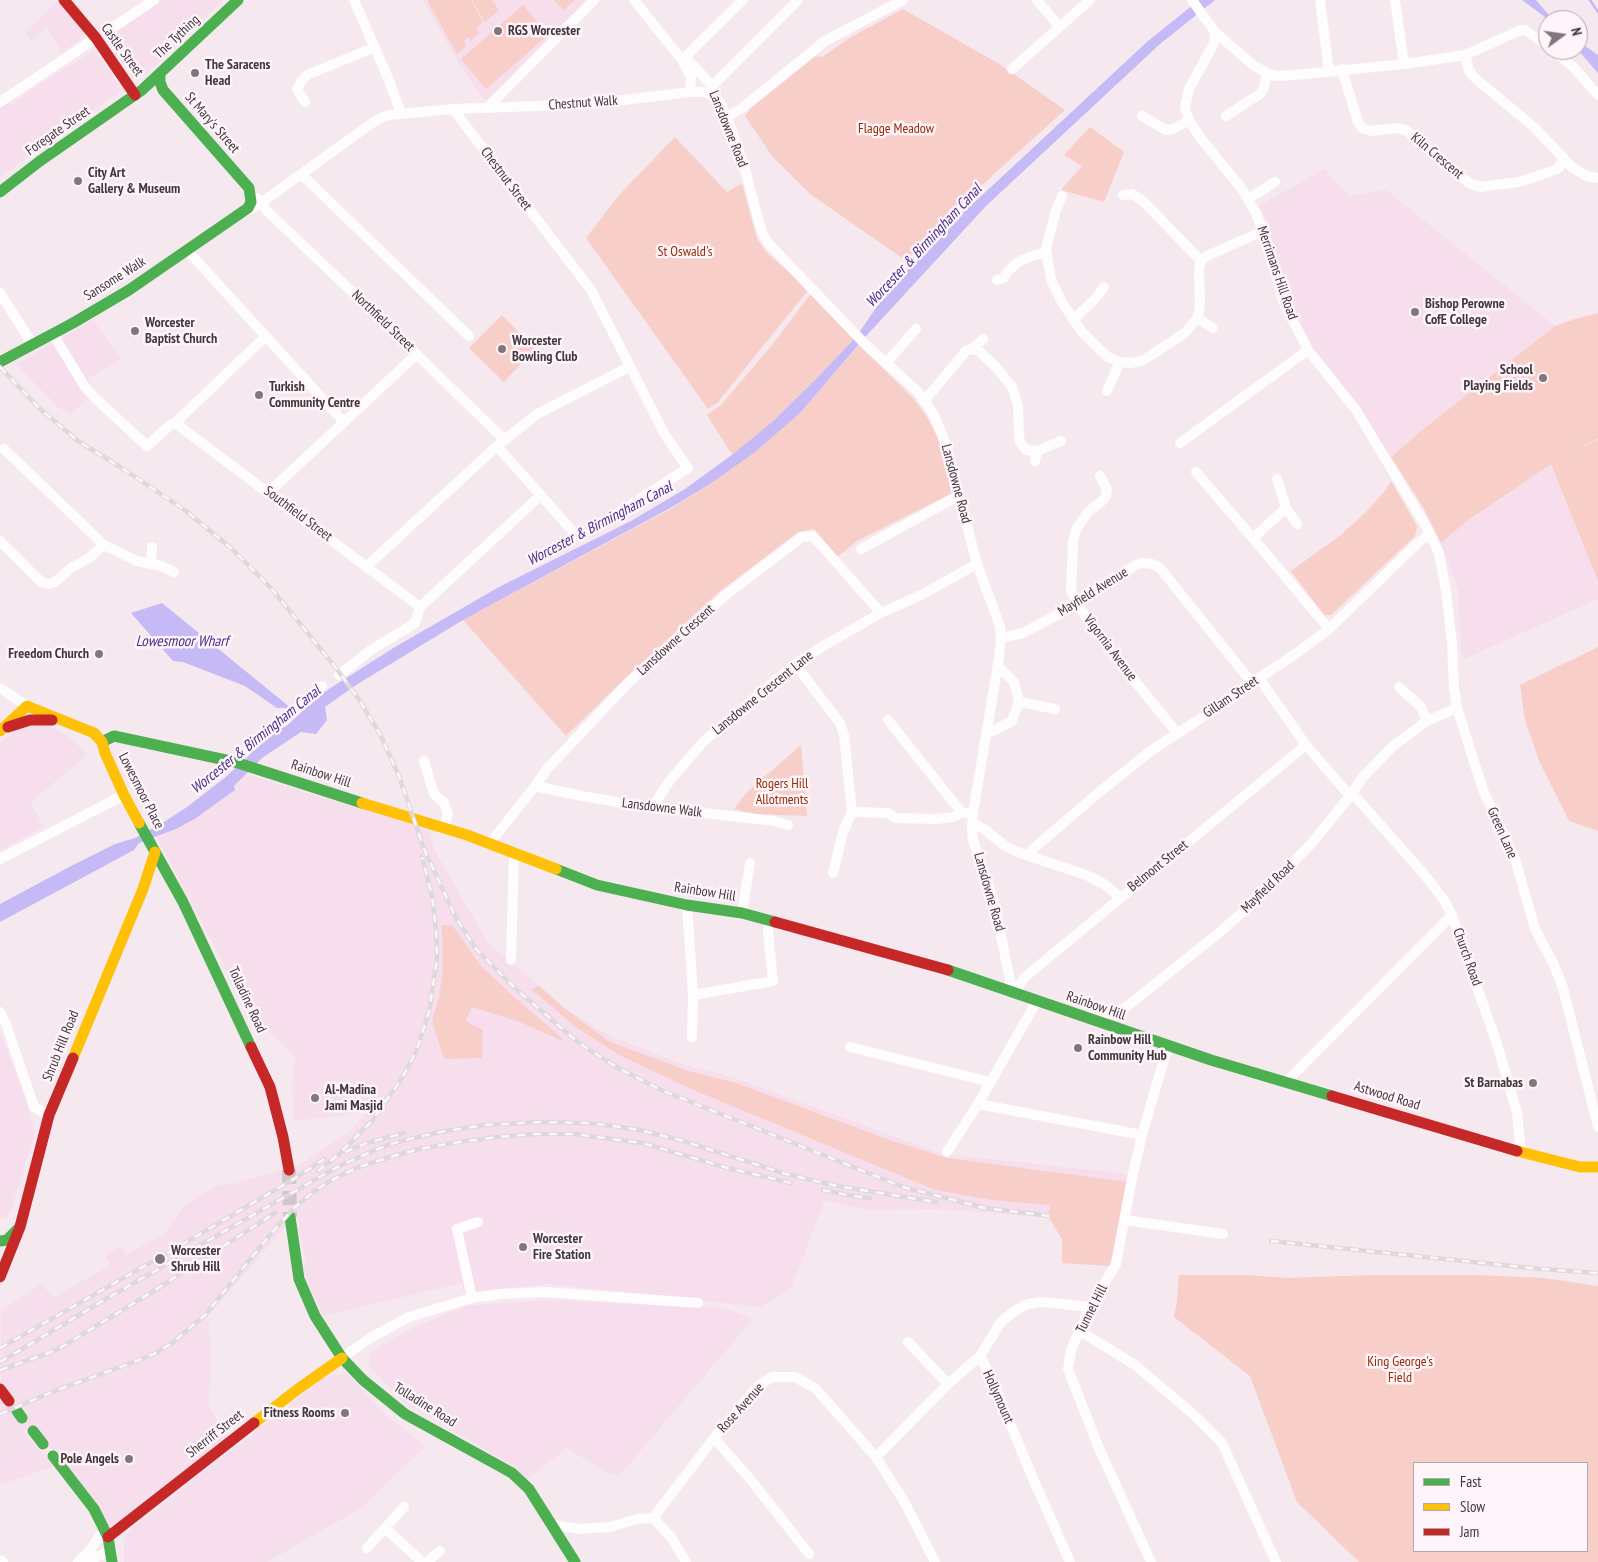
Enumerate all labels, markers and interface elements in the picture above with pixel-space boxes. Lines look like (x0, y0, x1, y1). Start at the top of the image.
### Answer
north arrow (1538, 10, 1588, 60)
street label: The Tything (151, 12, 203, 62)
street label: Castle Street (97, 20, 147, 80)
place label: RGS Worcester (508, 23, 580, 39)
marker: RGS Worcester (492, 25, 504, 37)
text: N (1567, 26, 1586, 37)
place label: The Saracens Head (205, 57, 270, 90)
marker: The Saracens Head (189, 67, 201, 79)
street label: Lansdowne Road (705, 88, 751, 170)
street label: St Mary's Street (181, 89, 243, 157)
street label: Chestnut Walk (548, 92, 618, 114)
street label: Foregate Street (23, 103, 93, 159)
park label: Flagge Meadow (858, 121, 934, 137)
street label: Kiln Crescent (1407, 129, 1467, 183)
street label: Chestnut Street (477, 144, 535, 214)
place label: City Art Gallery & Museum (88, 165, 180, 198)
marker: City Art Gallery & Museum (72, 175, 84, 187)
water label: Worcester & Birmingham Canal (862, 181, 986, 311)
street label: Merrimans Hill Road (1253, 224, 1301, 322)
park label: St Oswald's (658, 244, 712, 260)
street label: Sansome Walk (81, 253, 149, 305)
street label: Northfield Street (348, 287, 418, 355)
place label: Bishop Perowne CofE College (1425, 296, 1505, 328)
marker: Bishop Perowne CofE College (1409, 306, 1421, 318)
place label: Worcester Baptist Church (145, 315, 217, 348)
marker: Worcester Baptist Church (129, 325, 141, 337)
place label: Worcester Bowling Club (512, 333, 577, 366)
marker: Worcester Bowling Club (496, 343, 508, 355)
place label: School Playing Fields (1463, 362, 1533, 394)
marker: School Playing Fields (1537, 372, 1549, 384)
place label: Turkish Community Centre (269, 379, 360, 412)
marker: Turkish Community Centre (253, 389, 265, 401)
street label: Lansdowne Road (937, 443, 975, 525)
water label: Worcester & Birmingham Canal (524, 478, 676, 570)
street label: Southfield Street (260, 483, 336, 545)
street label: Mayfield Avenue (1055, 564, 1131, 620)
street label: Lansdowne Crescent (634, 601, 718, 679)
street label: Vigornia Avenue (1080, 612, 1140, 684)
water label: Lowesmoor Wharf (136, 633, 228, 651)
place label: Freedom Church (8, 646, 89, 662)
street label: Lansdowne Crescent Lane (709, 647, 817, 739)
marker: Freedom Church (93, 648, 105, 660)
street label: Gillam Street (1200, 672, 1262, 722)
water label: Worcester & Birmingham Canal (187, 682, 325, 798)
street label: Lowesmoor Place (115, 750, 167, 832)
street label: Rainbow Hill (289, 756, 353, 792)
park label: Rogers Hill Allotments (756, 776, 808, 809)
street label: Lansdowne Walk (621, 795, 703, 821)
street label: Green Lane (1483, 805, 1521, 861)
street label: Belmont Street (1124, 837, 1192, 895)
street label: Lansdowne Road (970, 851, 1008, 933)
street label: Mayfield Road (1238, 857, 1298, 917)
street label: Rainbow Hill (673, 879, 737, 905)
street label: Church Road (1449, 926, 1485, 988)
street label: Tolladine Road (224, 964, 270, 1036)
street label: Rainbow Hill (1064, 988, 1128, 1024)
street label: Shrub Hill Road (39, 1008, 83, 1084)
place label: Rainbow Hill Community Hub (1088, 1032, 1167, 1064)
marker: Rainbow Hill Community Hub (1072, 1042, 1084, 1054)
place label: St Barnabas (1464, 1075, 1523, 1091)
marker: St Barnabas (1527, 1077, 1539, 1089)
street label: Astwood Road (1352, 1078, 1422, 1114)
place label: Al-Madina Jami Masjid (325, 1082, 383, 1114)
marker: Al-Madina Jami Masjid (309, 1092, 321, 1104)
place label: Worcester Fire Station (533, 1231, 591, 1264)
marker: Worcester Fire Station (517, 1241, 529, 1253)
place label: Worcester Shrub Hill (171, 1243, 221, 1276)
marker: Worcester Shrub Hill (153, 1252, 167, 1266)
street label: Tunnel Hill (1073, 1282, 1111, 1336)
park label: King George's Field (1367, 1354, 1433, 1386)
street label: Hollymount (979, 1368, 1017, 1426)
street label: Tolladine Road (390, 1379, 460, 1431)
street label: Rose Avenue (714, 1380, 768, 1436)
place label: Fitness Rooms (264, 1405, 335, 1421)
street label: Sherriff Street (183, 1407, 247, 1461)
marker: Fitness Rooms (339, 1407, 351, 1419)
place label: Pole Angels (60, 1451, 119, 1467)
marker: Pole Angels (123, 1453, 135, 1465)
legend (1413, 1462, 1588, 1552)
text: Fast (1460, 1472, 1481, 1491)
text: Slow (1460, 1497, 1485, 1516)
text: Jam (1460, 1522, 1479, 1541)

